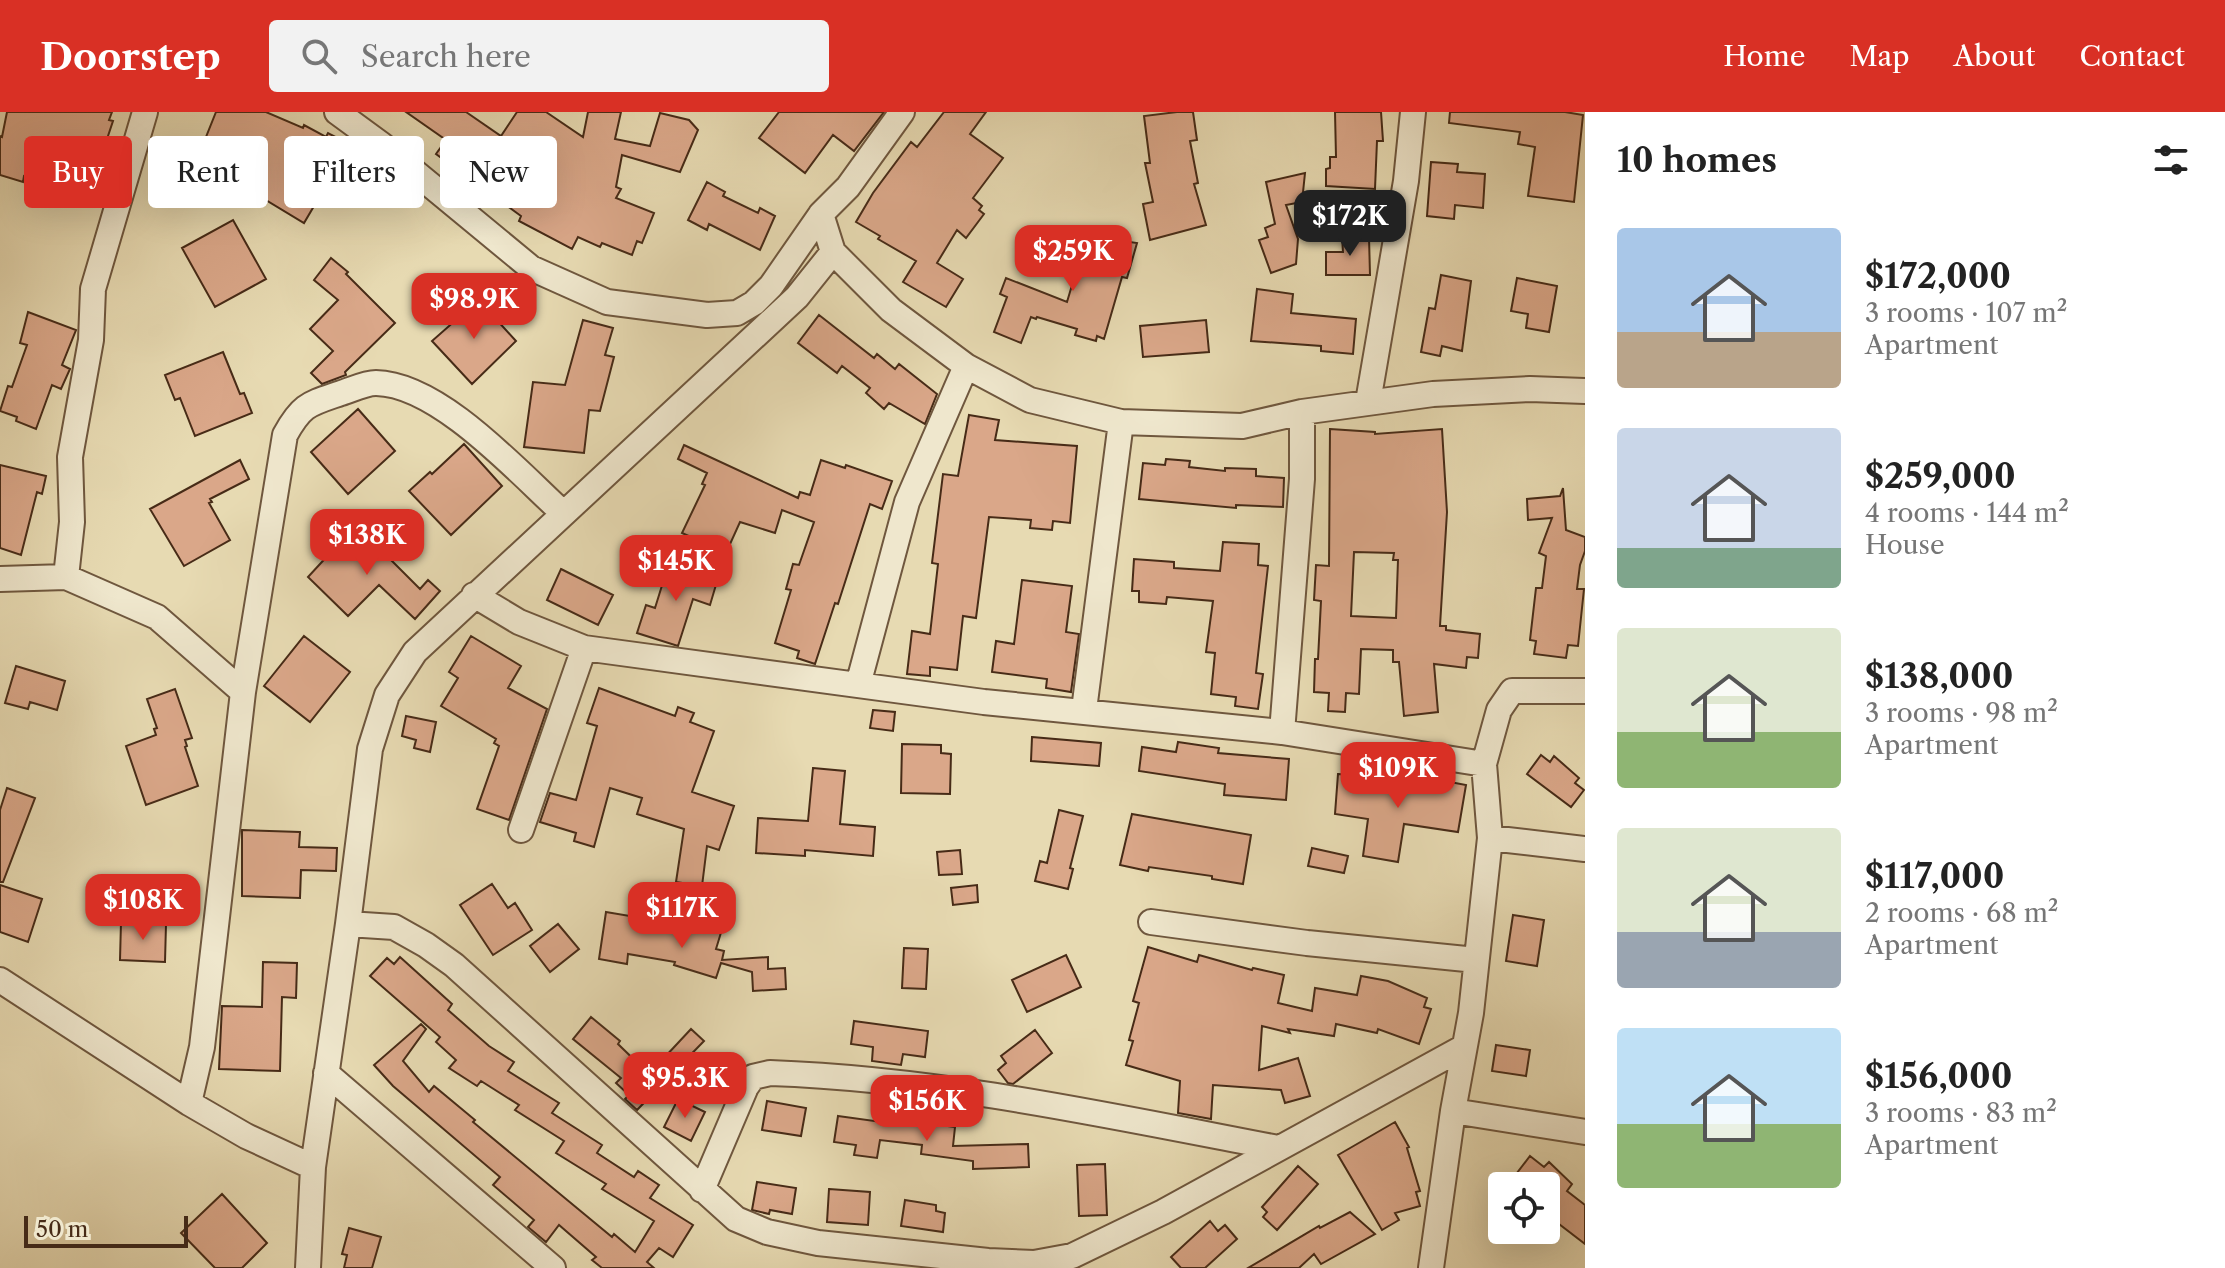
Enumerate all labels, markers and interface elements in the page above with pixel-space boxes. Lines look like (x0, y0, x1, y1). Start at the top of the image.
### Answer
search box (269, 20, 829, 92)
text: Doorstep (40, 33, 221, 80)
icon: search (297, 34, 341, 78)
text: Search here (361, 38, 531, 75)
text: Home (1723, 39, 1805, 73)
text: Map (1849, 39, 1909, 73)
text: About (1953, 39, 2035, 73)
text: Contact (2079, 39, 2185, 73)
chip: Buy (24, 136, 132, 208)
chip: Rent (148, 136, 268, 208)
chip: Filters (284, 136, 424, 208)
chip: New (440, 136, 557, 208)
icon: filters (2149, 138, 2193, 182)
text: 10 homes (1617, 139, 1777, 181)
pin: $172K (1294, 190, 1406, 258)
text: $172K (1312, 200, 1388, 232)
pin: $259K (1017, 225, 1129, 293)
text: $259K (1033, 235, 1113, 267)
text: $172,000 (1865, 255, 2011, 297)
icon: home (1681, 260, 1777, 356)
pin: $98.9K (409, 273, 539, 341)
text: $98.9K (430, 283, 518, 315)
text: 3 rooms · 107 m² (1865, 297, 2067, 329)
text: Apartment (1865, 329, 1998, 361)
text: $259,000 (1865, 455, 2016, 497)
icon: home (1681, 460, 1777, 556)
text: 4 rooms · 144 m² (1865, 497, 2069, 529)
pin: $138K (311, 509, 423, 577)
text: $138K (328, 519, 406, 551)
text: House (1865, 529, 1945, 561)
pin: $145K (620, 535, 732, 603)
text: $145K (638, 545, 714, 577)
text: $138,000 (1865, 655, 2013, 697)
icon: home (1681, 660, 1777, 756)
text: 3 rooms · 98 m² (1865, 697, 2058, 729)
text: Apartment (1865, 729, 1998, 761)
pin: $109K (1342, 742, 1454, 810)
text: $109K (1359, 752, 1437, 784)
text: $117,000 (1865, 855, 2004, 897)
icon: home (1681, 860, 1777, 956)
pin: $108K (87, 874, 199, 942)
pin: $117K (626, 882, 738, 950)
text: $108K (103, 884, 183, 916)
text: $117K (646, 892, 718, 924)
text: 2 rooms · 68 m² (1865, 897, 2058, 929)
text: Apartment (1865, 929, 1998, 961)
pin: $95.3K (620, 1052, 750, 1120)
text: $156,000 (1865, 1055, 2012, 1097)
icon: home (1681, 1060, 1777, 1156)
text: $95.3K (641, 1062, 729, 1094)
pin: $156K (871, 1075, 983, 1143)
text: $156K (889, 1085, 965, 1117)
text: 3 rooms · 83 m² (1865, 1097, 2057, 1129)
text: Apartment (1865, 1129, 1998, 1161)
map controls (1488, 1172, 1560, 1244)
button: locate (1488, 1172, 1560, 1244)
scale bar (24, 1212, 188, 1248)
text: 50 m (36, 1216, 88, 1243)

